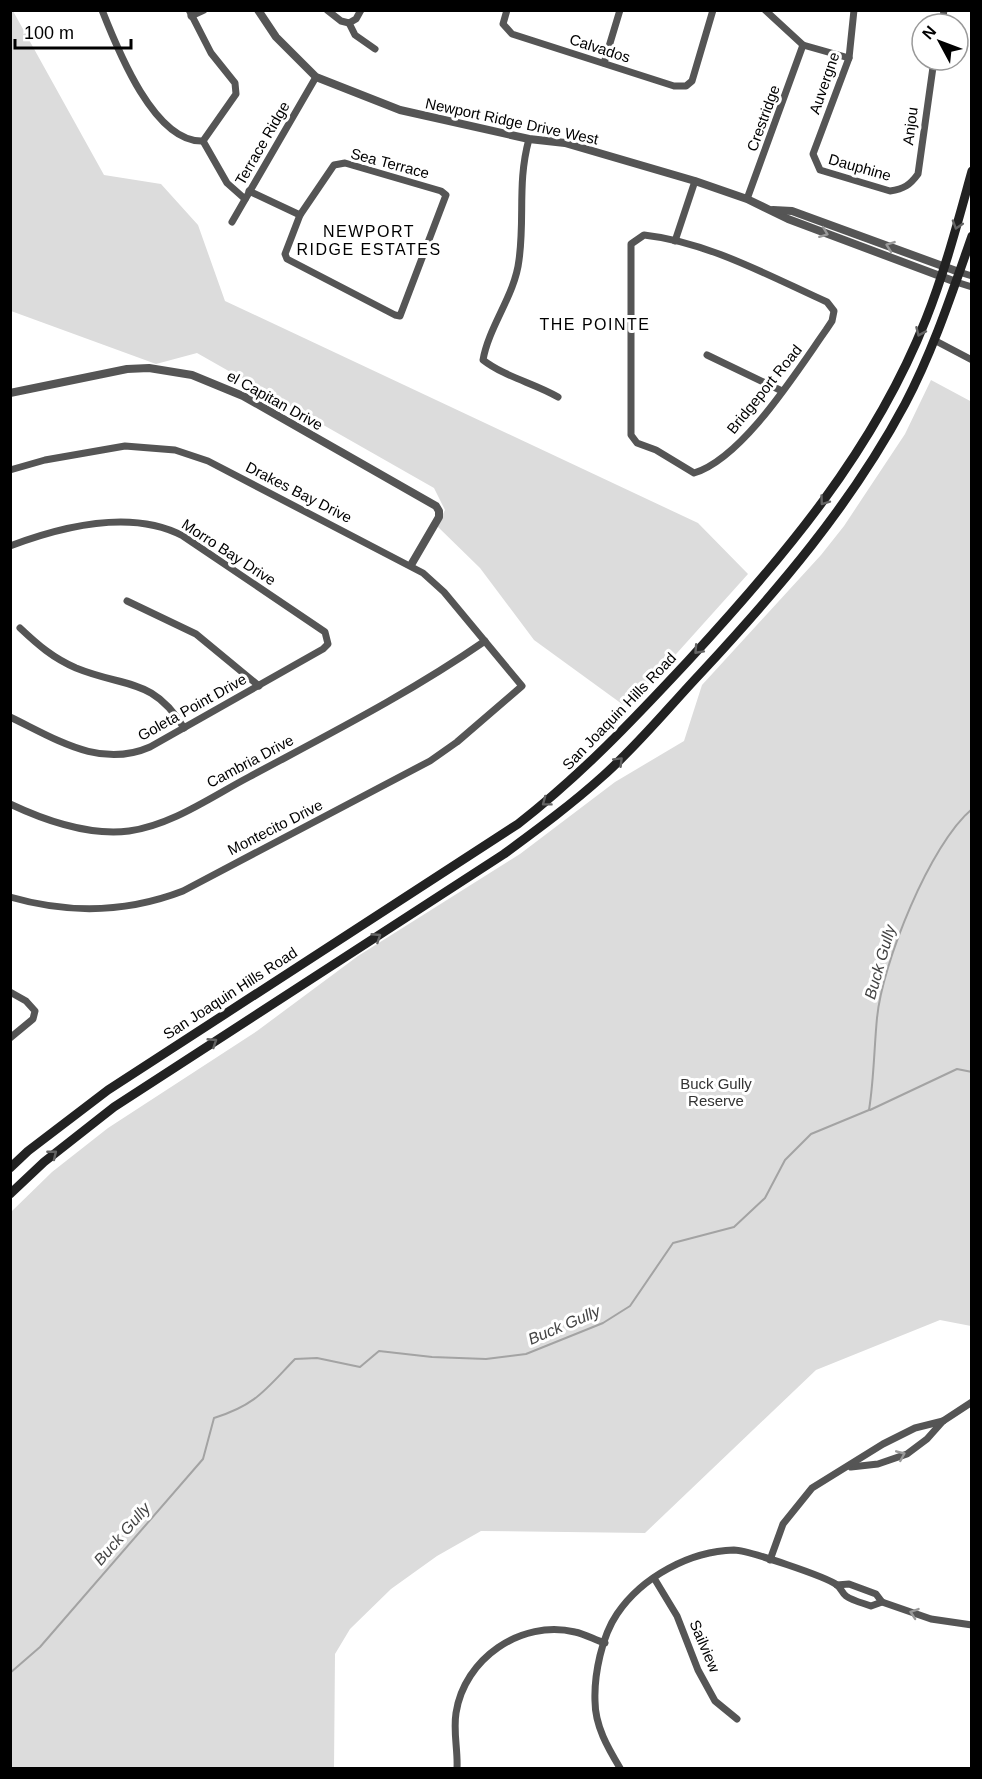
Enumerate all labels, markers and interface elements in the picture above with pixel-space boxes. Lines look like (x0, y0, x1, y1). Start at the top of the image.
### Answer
scale bar (15, 12, 130, 50)
north arrow (910, 12, 970, 72)
text: 100 m (24, 23, 74, 43)
text: N (919, 23, 939, 42)
street label: Calvados (568, 30, 632, 66)
street label: Auvergne (806, 50, 842, 116)
street label: Crestridge (743, 83, 783, 153)
street label: Newport Ridge Drive West (424, 94, 601, 148)
street label: Terrace Ridge (231, 98, 293, 188)
street label: Anjou (899, 106, 921, 146)
street label: Sea Terrace (349, 144, 431, 182)
street label: Dauphine (827, 150, 893, 184)
one-way arrow (952, 219, 964, 230)
district label: NEWPORT RIDGE ESTATES (296, 223, 442, 258)
one-way arrow (818, 226, 828, 239)
one-way arrow (885, 241, 895, 254)
district label: THE POINTE (539, 316, 651, 333)
one-way arrow (916, 325, 928, 336)
street label: Bridgeport Road (723, 341, 805, 437)
street label: el Capitan Drive (224, 367, 326, 433)
street label: Drakes Bay Drive (243, 458, 355, 526)
one-way arrow (820, 495, 831, 506)
street label: Morro Bay Drive (179, 515, 279, 589)
one-way arrow (695, 643, 706, 654)
street label: San Joaquin Hills Road (559, 649, 679, 773)
street label: Goleta Point Drive (135, 670, 249, 744)
street label: Cambria Drive (204, 731, 296, 791)
one-way arrow (612, 757, 623, 767)
one-way arrow (541, 795, 552, 806)
street label: Montecito Drive (225, 796, 325, 858)
water label: Buck Gully (861, 922, 899, 1001)
one-way arrow (371, 932, 381, 944)
street label: San Joaquin Hills Road (160, 943, 300, 1043)
one-way arrow (207, 1038, 217, 1050)
park label: Buck Gully Reserve (680, 1075, 752, 1109)
one-way arrow (47, 1151, 58, 1162)
water label: Buck Gully (525, 1302, 603, 1348)
one-way arrow (895, 1450, 906, 1462)
water label: Buck Gully (91, 1499, 154, 1568)
one-way arrow (909, 1608, 920, 1621)
street label: Sailview (686, 1617, 724, 1675)

